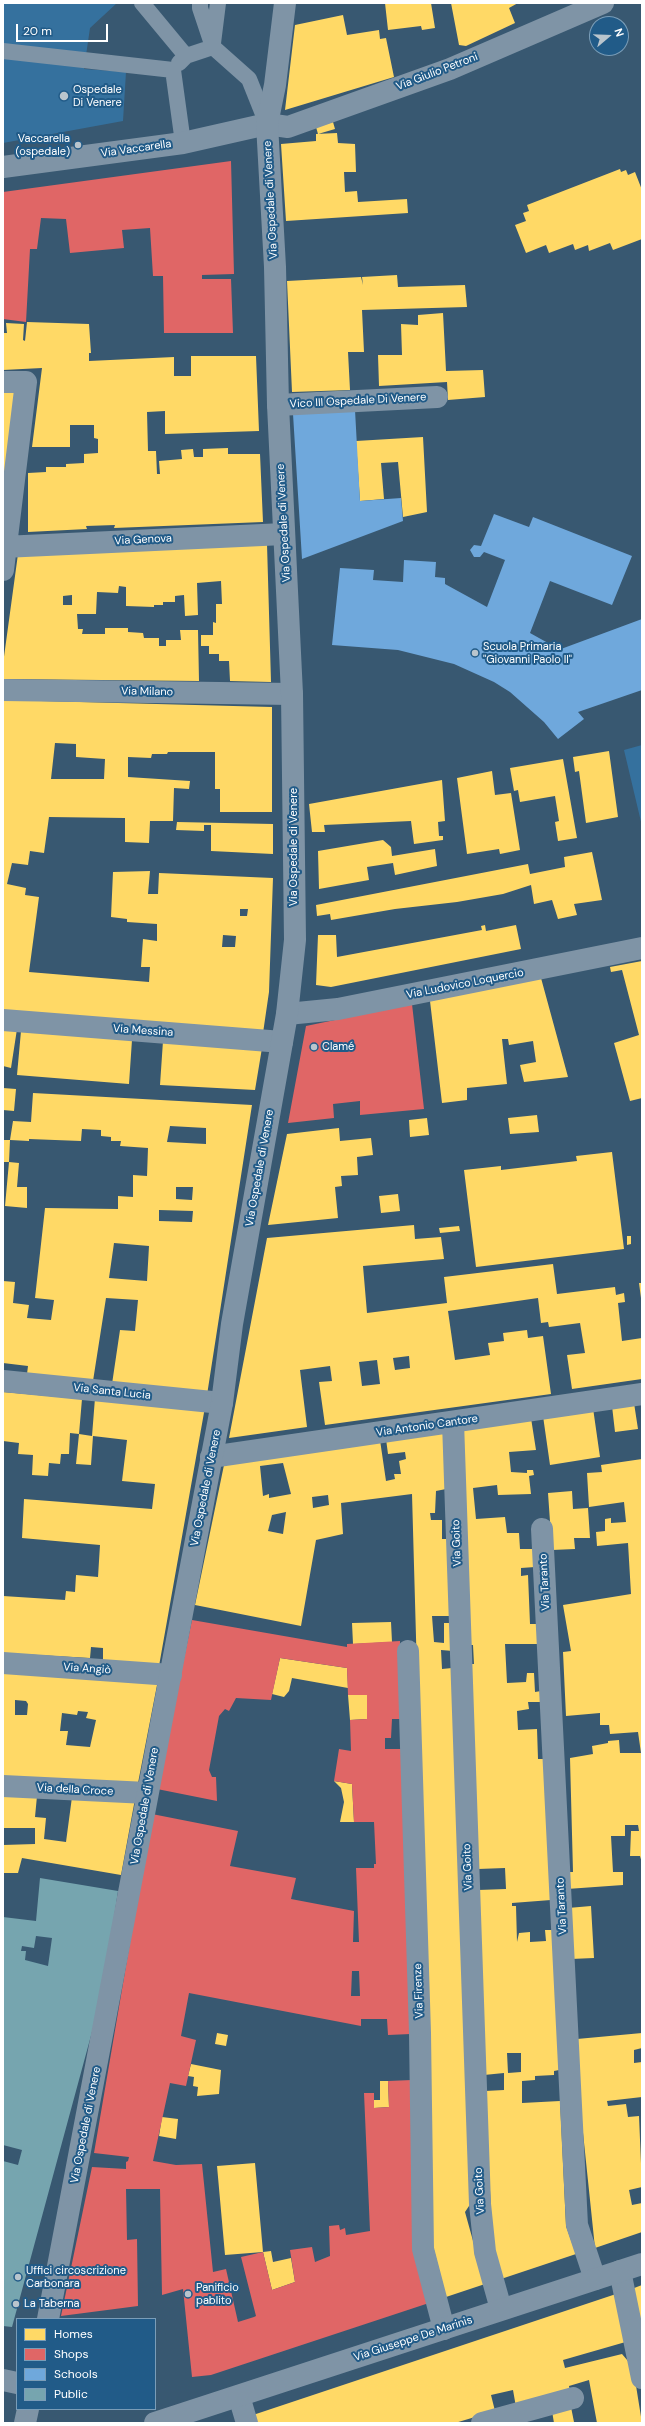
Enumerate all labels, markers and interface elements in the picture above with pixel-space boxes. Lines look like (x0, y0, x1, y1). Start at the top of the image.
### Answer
scale bar (18, 16, 110, 42)
north arrow (589, 16, 629, 56)
text: 20 m (23, 23, 52, 39)
text: N (611, 26, 627, 38)
street label: Via Giulio Petroni (394, 50, 480, 94)
place label: Ospedale Di Venere (73, 83, 122, 109)
marker: Ospedale Di Venere (58, 90, 70, 102)
place label: Vaccarella (ospedale) (15, 132, 70, 158)
street label: Via Vaccarella (100, 138, 172, 160)
marker: Vaccarella (ospedale) (73, 140, 83, 150)
street label: Via Ospedale di Venere (261, 140, 281, 260)
street label: Vico III Ospedale Di Venere (289, 391, 427, 411)
street label: Via Ospedale di Venere (274, 463, 294, 583)
street label: Via Genova (114, 532, 172, 548)
place label: Scuola Primaria "Giovanni Paolo II" (483, 640, 572, 666)
marker: Scuola Primaria "Giovanni Paolo II" (470, 648, 480, 658)
street label: Via Milano (121, 685, 173, 699)
street label: Via Ospedale di Venere (287, 788, 301, 906)
street label: Via Ludovico Loquercio (405, 966, 525, 1002)
street label: Via Messina (112, 1022, 174, 1040)
place label: Clamé (322, 1040, 354, 1054)
marker: Clamé (309, 1042, 319, 1052)
street label: Via Ospedale di Venere (243, 1108, 277, 1228)
street label: Via Santa Lucia (73, 1381, 151, 1403)
street label: Via Antonio Cantore (375, 1412, 479, 1440)
street label: Via Ospedale di Venere (188, 1429, 224, 1547)
street label: Via Goito (450, 1519, 464, 1567)
street label: Via Taranto (537, 1553, 553, 1611)
street label: Via Angiò (63, 1661, 111, 1677)
street label: Via Ospedale di Venere (128, 1746, 162, 1866)
street label: Via della Croce (36, 1781, 114, 1799)
street label: Via Goito (461, 1843, 475, 1891)
street label: Via Taranto (554, 1877, 570, 1935)
street label: Via Firenze (411, 1963, 427, 2019)
street label: Via Ospedale di Venere (68, 2066, 104, 2184)
street label: Via Goito (472, 2167, 488, 2215)
place label: Uffici circoscrizione Carbonara (26, 2264, 126, 2290)
marker: Uffici circoscrizione Carbonara (13, 2272, 23, 2282)
place label: Panificio pablito (196, 2281, 239, 2307)
marker: Panificio pablito (183, 2289, 193, 2299)
place label: La Taberna (24, 2297, 80, 2311)
marker: La Taberna (11, 2299, 21, 2309)
street label: Via Giuseppe De Marinis (352, 2314, 474, 2364)
legend (16, 2318, 156, 2410)
text: Homes (54, 2326, 93, 2342)
text: Shops (54, 2346, 89, 2362)
text: Schools (54, 2366, 98, 2382)
text: Public (54, 2386, 88, 2402)

